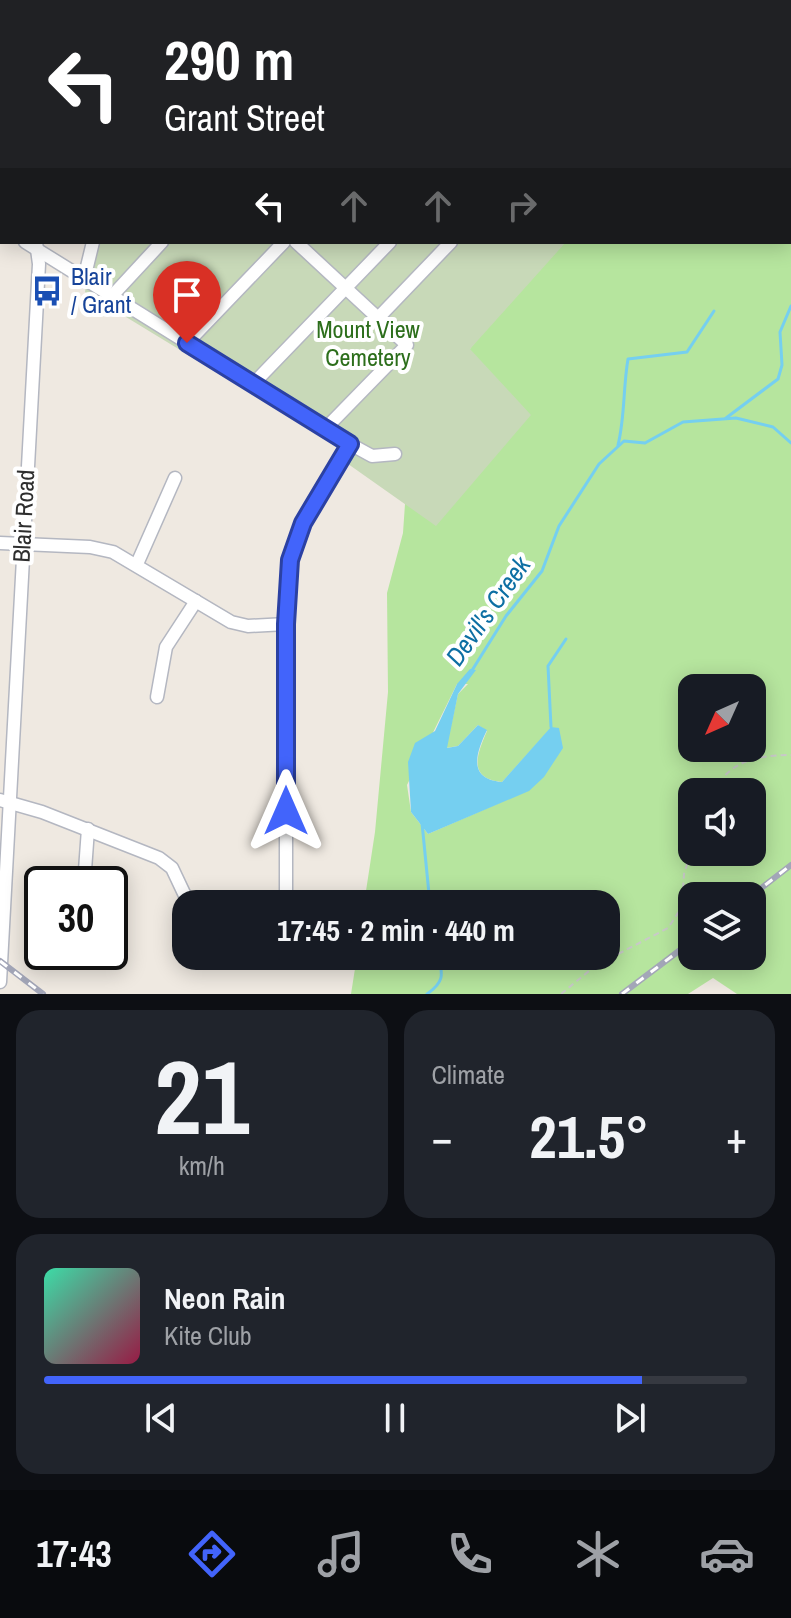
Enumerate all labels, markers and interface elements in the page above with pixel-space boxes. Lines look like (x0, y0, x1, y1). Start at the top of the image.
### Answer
text: 290 m (164, 22, 294, 97)
icon: left (32, 32, 136, 136)
text: Grant Street (164, 94, 325, 142)
icon: left (248, 184, 292, 228)
icon: ahead (332, 184, 376, 228)
icon: ahead (416, 184, 460, 228)
icon: right (500, 184, 544, 228)
place label: Blair / Grant (71, 260, 132, 320)
pin (153, 261, 221, 343)
icon: arrive (165, 273, 209, 317)
bus stop icon: Blair / Grant (30, 274, 64, 308)
park label: Mount View Cemetery (316, 313, 421, 373)
street label: Blair Road (5, 469, 41, 563)
water label: Devil's Creek (437, 548, 539, 672)
north arrow (678, 674, 766, 762)
map controls (678, 674, 766, 970)
position arrow (244, 769, 328, 853)
button: sound (678, 778, 766, 866)
speed limit sign: 30 (24, 866, 128, 970)
button: layers (678, 882, 766, 970)
text: 17:45 · 2 min · 440 m (277, 910, 515, 950)
text: 21 (154, 1026, 249, 1166)
text: Climate (432, 1057, 505, 1092)
text: 21.5° (529, 1096, 649, 1177)
text: − (432, 1107, 453, 1167)
text: + (726, 1107, 747, 1167)
text: km/h (179, 1148, 225, 1183)
text: Neon Rain (164, 1278, 286, 1318)
text: Kite Club (164, 1318, 252, 1353)
icon: previous (139, 1396, 183, 1440)
icon: pause (373, 1396, 417, 1440)
icon: next (608, 1396, 652, 1440)
icon: directions (184, 1526, 240, 1582)
icon: music (313, 1526, 369, 1582)
icon: phone (442, 1526, 498, 1582)
icon: climate (570, 1526, 626, 1582)
icon: car (699, 1526, 755, 1582)
text: 17:43 (36, 1530, 112, 1578)

